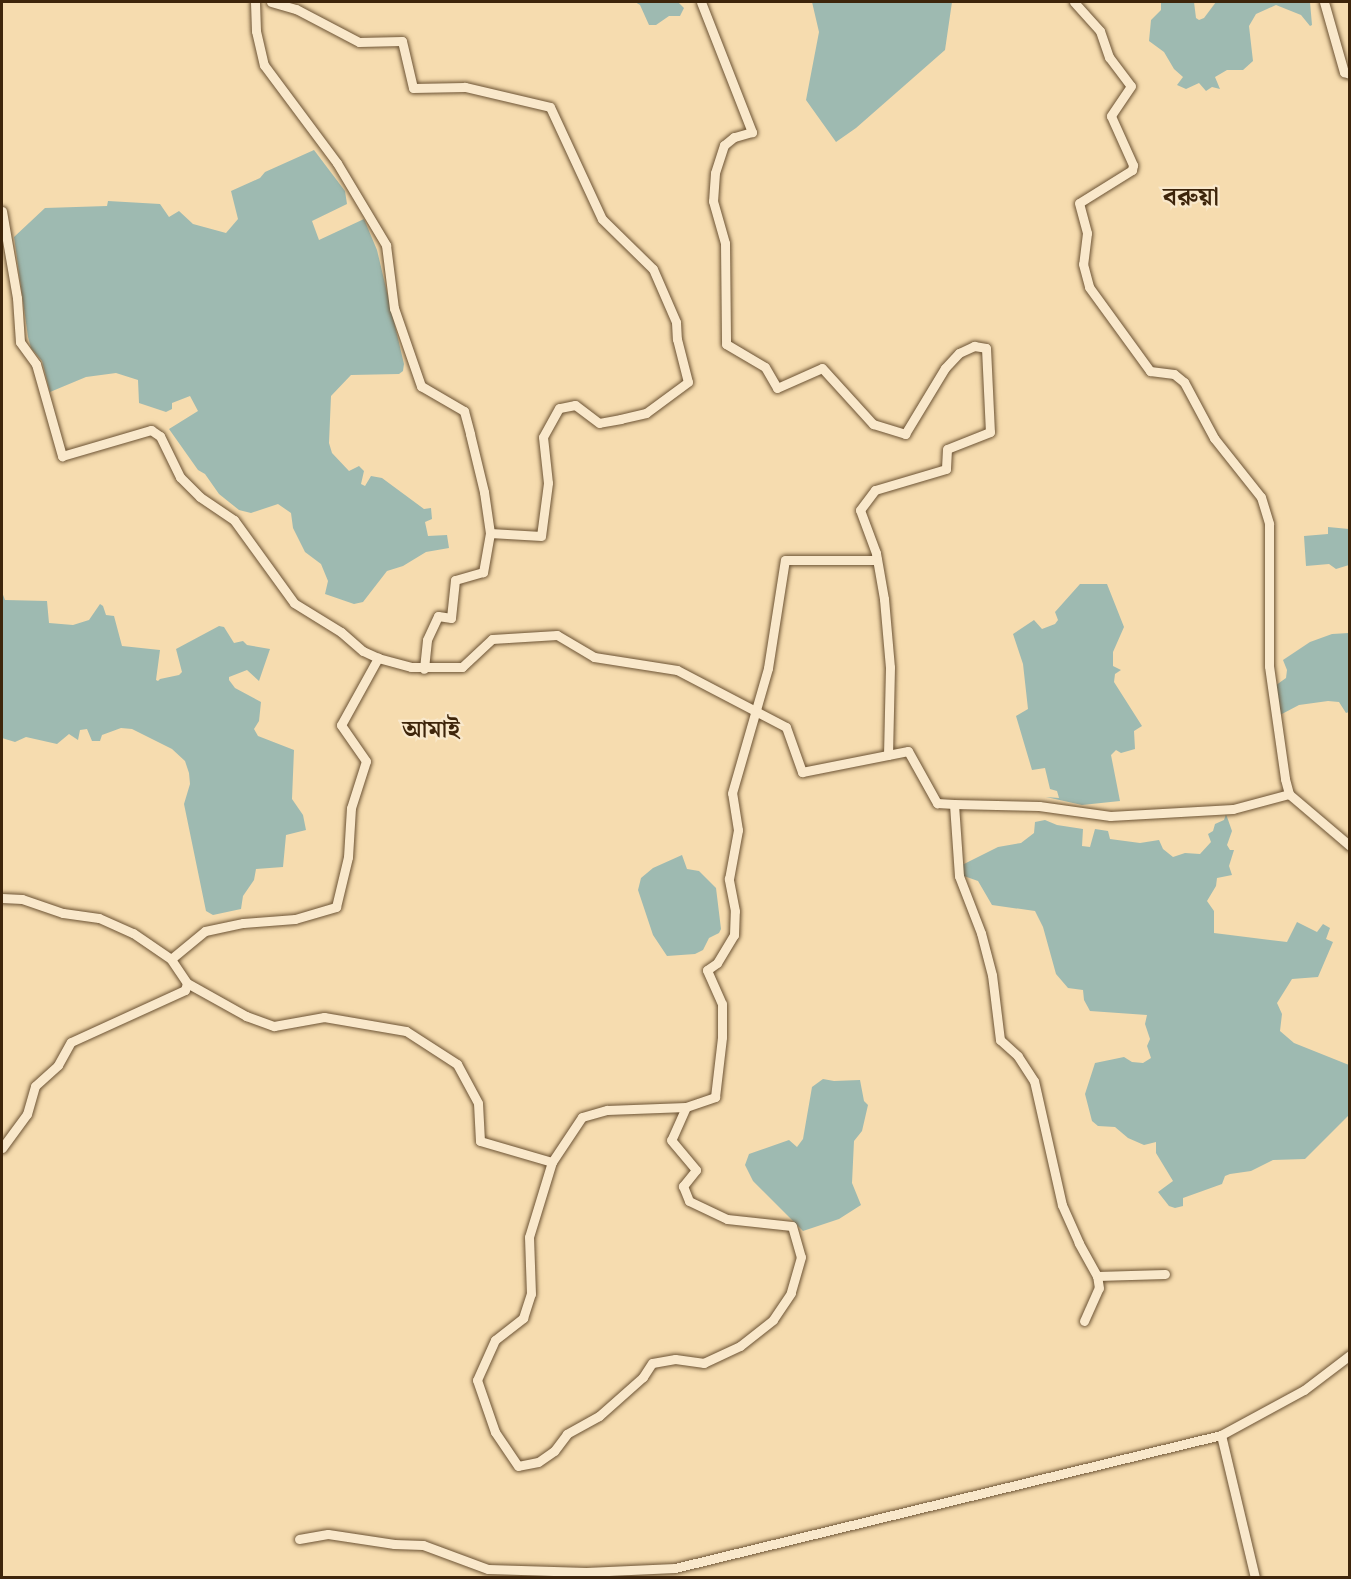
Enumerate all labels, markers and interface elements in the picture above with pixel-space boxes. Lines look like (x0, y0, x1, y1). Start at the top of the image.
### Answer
district label: বরুয়া (1163, 183, 1219, 215)
district label: আমাই (402, 718, 460, 746)

